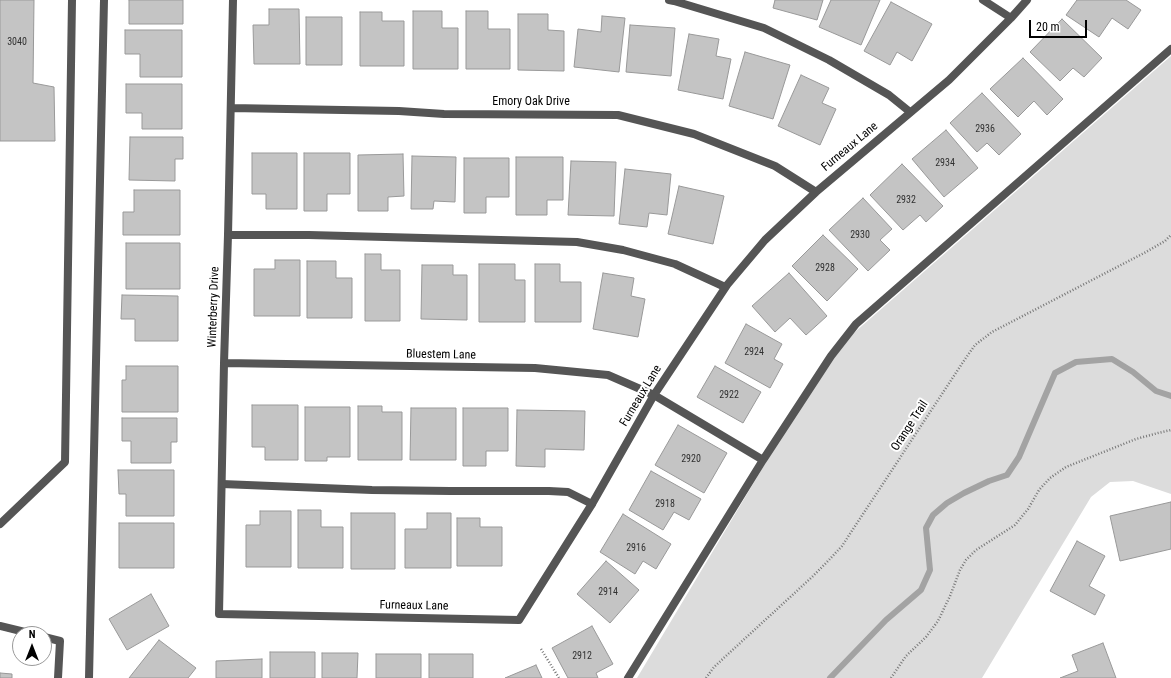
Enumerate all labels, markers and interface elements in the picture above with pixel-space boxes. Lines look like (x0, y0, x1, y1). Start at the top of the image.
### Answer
scale bar (1031, 12, 1089, 38)
text: 20 m (1036, 20, 1060, 34)
house number: 3040 (7, 36, 27, 48)
street label: Emory Oak Drive (492, 95, 570, 109)
street label: Furneaux Lane (819, 119, 881, 175)
house number: 2936 (975, 123, 995, 135)
house number: 2934 (935, 157, 955, 169)
house number: 2932 (896, 194, 916, 206)
house number: 2930 (850, 229, 870, 241)
house number: 2928 (815, 262, 835, 274)
street label: Winterberry Drive (205, 266, 223, 348)
house number: 2924 (744, 346, 764, 358)
street label: Bluestem Lane (406, 347, 476, 363)
street label: Furneaux Lane (617, 363, 665, 429)
house number: 2922 (719, 389, 739, 401)
street label: Orange Trail (888, 398, 932, 454)
house number: 2920 (681, 453, 701, 465)
house number: 2918 (655, 498, 675, 510)
house number: 2916 (626, 542, 646, 554)
house number: 2914 (598, 586, 618, 598)
street label: Furneaux Lane (379, 598, 449, 614)
north arrow (12, 626, 52, 666)
text: N (29, 628, 35, 641)
house number: 2912 (572, 650, 592, 662)

